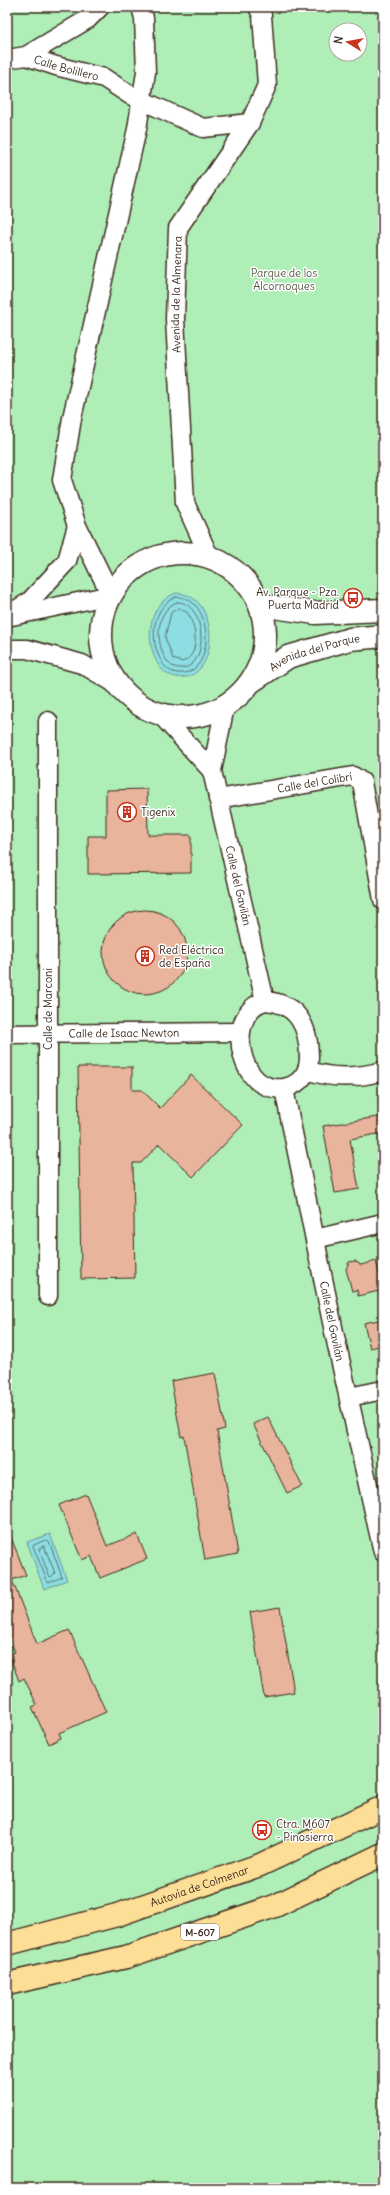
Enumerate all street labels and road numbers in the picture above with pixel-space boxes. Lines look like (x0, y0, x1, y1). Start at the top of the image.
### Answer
street label: Calle Bolillero (32, 52, 100, 83)
street label: Avenida de la Almenara (168, 236, 185, 353)
street label: Avenida del Parque (267, 631, 361, 674)
street label: Calle del Colibrí (276, 769, 354, 796)
street label: Calle del Gavilán (222, 844, 254, 927)
street label: Calle de Marconi (41, 968, 55, 1050)
street label: Calle de Isaac Newton (69, 1026, 179, 1040)
street label: Calle del Gavilán (317, 1280, 347, 1363)
street label: Autovía de Colmenar (148, 1862, 251, 1910)
road number: M-607 (181, 1924, 219, 1940)

